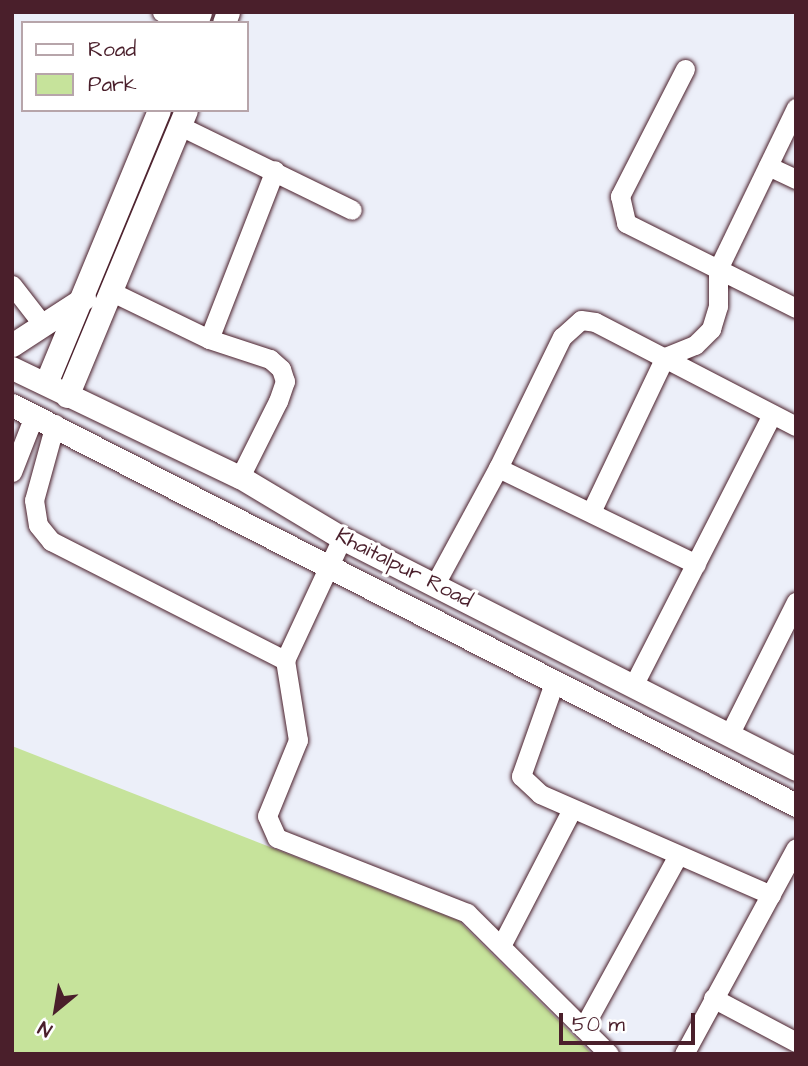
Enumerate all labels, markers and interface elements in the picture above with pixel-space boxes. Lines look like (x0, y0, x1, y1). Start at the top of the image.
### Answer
legend (21, 21, 248, 112)
text: Road (88, 35, 136, 64)
text: Park (88, 70, 137, 99)
street label: Khaitalpur Road (331, 523, 477, 613)
north arrow (21, 975, 91, 1045)
scale bar (563, 1000, 700, 1044)
text: 50 m (572, 1010, 625, 1039)
text: N (33, 1014, 57, 1043)

